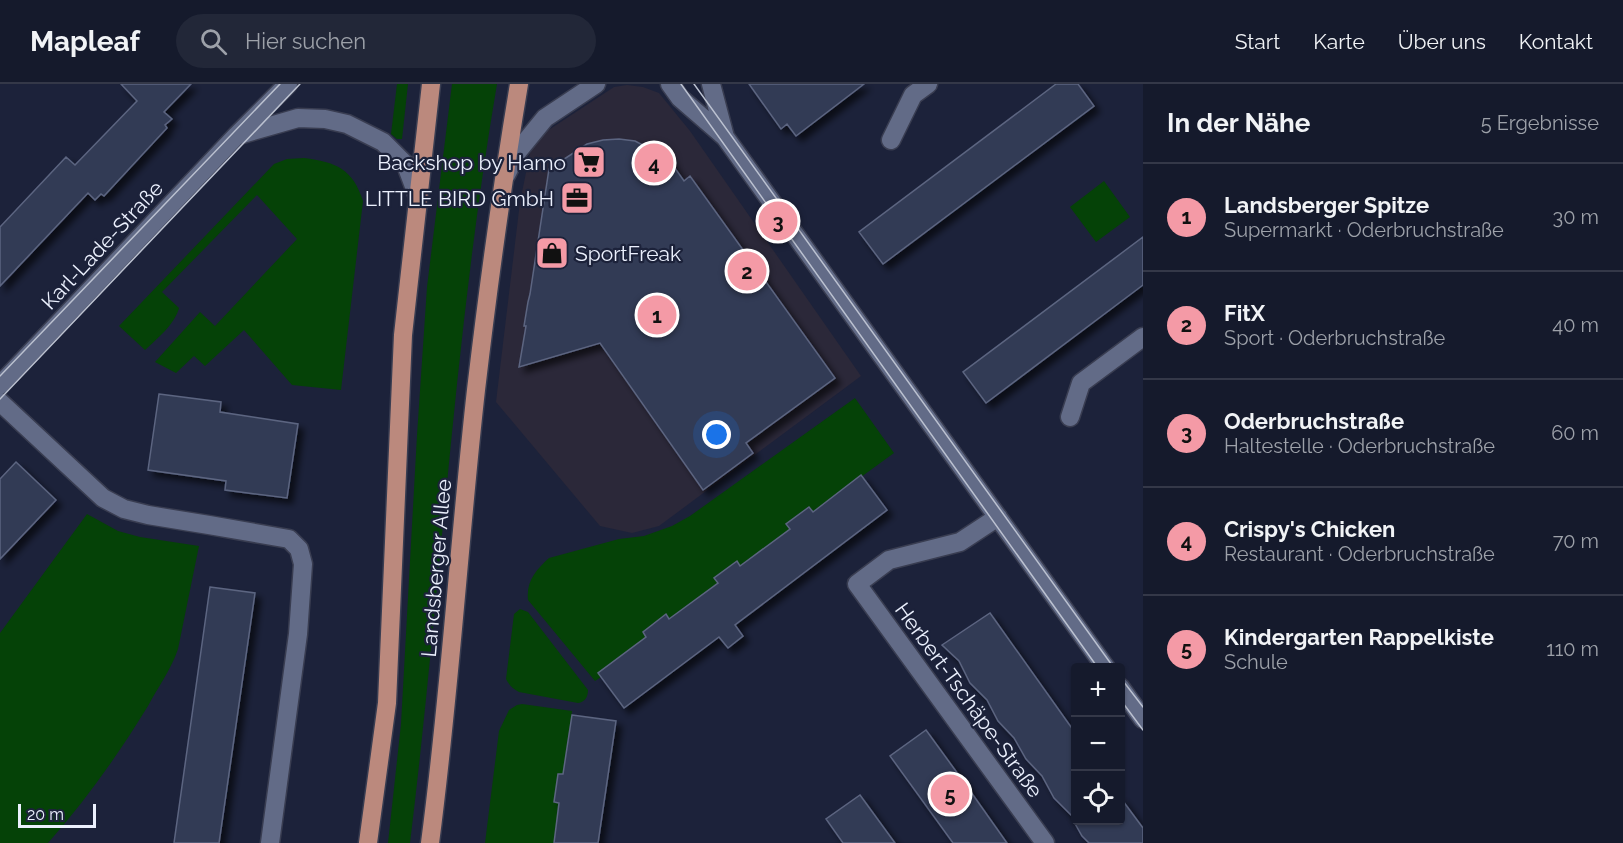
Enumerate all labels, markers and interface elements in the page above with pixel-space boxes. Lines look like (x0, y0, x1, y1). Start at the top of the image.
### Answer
search box (176, 14, 596, 68)
text: Mapleaf (30, 25, 140, 58)
icon: search (197, 25, 230, 58)
text: Hier suchen (245, 28, 366, 54)
text: Start (1235, 29, 1280, 54)
text: Karte (1313, 29, 1365, 54)
text: Über uns (1398, 29, 1486, 54)
text: Kontakt (1519, 29, 1593, 54)
text: In der Nähe (1167, 108, 1310, 138)
text: 5 Ergebnisse (1481, 111, 1599, 135)
pin: 4 (634, 140, 674, 185)
supermarket icon: Backshop by Hamo (571, 144, 607, 180)
place label: Backshop by Hamo (377, 150, 566, 175)
street label: Karl-Lade-Straße (36, 176, 168, 314)
office icon: LITTLE BIRD GmbH (559, 180, 595, 216)
place label: LITTLE BIRD GmbH (365, 186, 554, 211)
text: Landsberger Spitze (1224, 192, 1429, 218)
pin: 3 (758, 198, 798, 244)
text: 1 (1182, 205, 1191, 229)
text: 30 m (1553, 205, 1599, 229)
text: Supermarkt · Oderbruchstraße (1224, 218, 1504, 242)
shop icon: SportFreak (534, 235, 570, 271)
place label: SportFreak (575, 241, 681, 266)
pin: 2 (728, 248, 766, 294)
pin: 1 (638, 292, 676, 338)
text: FitX (1224, 300, 1265, 326)
text: 2 (1181, 313, 1192, 337)
text: 40 m (1552, 313, 1599, 337)
text: Sport · Oderbruchstraße (1224, 326, 1445, 350)
text: Oderbruchstraße (1224, 408, 1404, 434)
your location (702, 420, 731, 449)
text: 3 (1181, 421, 1192, 445)
text: 60 m (1551, 421, 1599, 445)
text: Haltestelle · Oderbruchstraße (1224, 434, 1495, 458)
street label: Landsberger Allee (416, 478, 456, 658)
text: Crispy's Chicken (1224, 516, 1395, 542)
text: 4 (1181, 529, 1192, 553)
text: 70 m (1553, 529, 1599, 553)
text: Restaurant · Oderbruchstraße (1224, 542, 1495, 566)
street label: Herbert-Tschäpe-Straße (890, 598, 1048, 802)
text: Kindergarten Rappelkiste (1224, 624, 1494, 650)
text: 5 (1181, 637, 1192, 661)
text: 110 m (1546, 637, 1599, 661)
text: Schule (1224, 650, 1288, 674)
map controls (1071, 663, 1125, 825)
button: + (1071, 663, 1125, 717)
button: − (1071, 717, 1125, 771)
button: locate (1071, 771, 1125, 825)
pin: 5 (930, 772, 970, 816)
scale bar (18, 801, 96, 828)
text: 20 m (27, 805, 64, 824)

